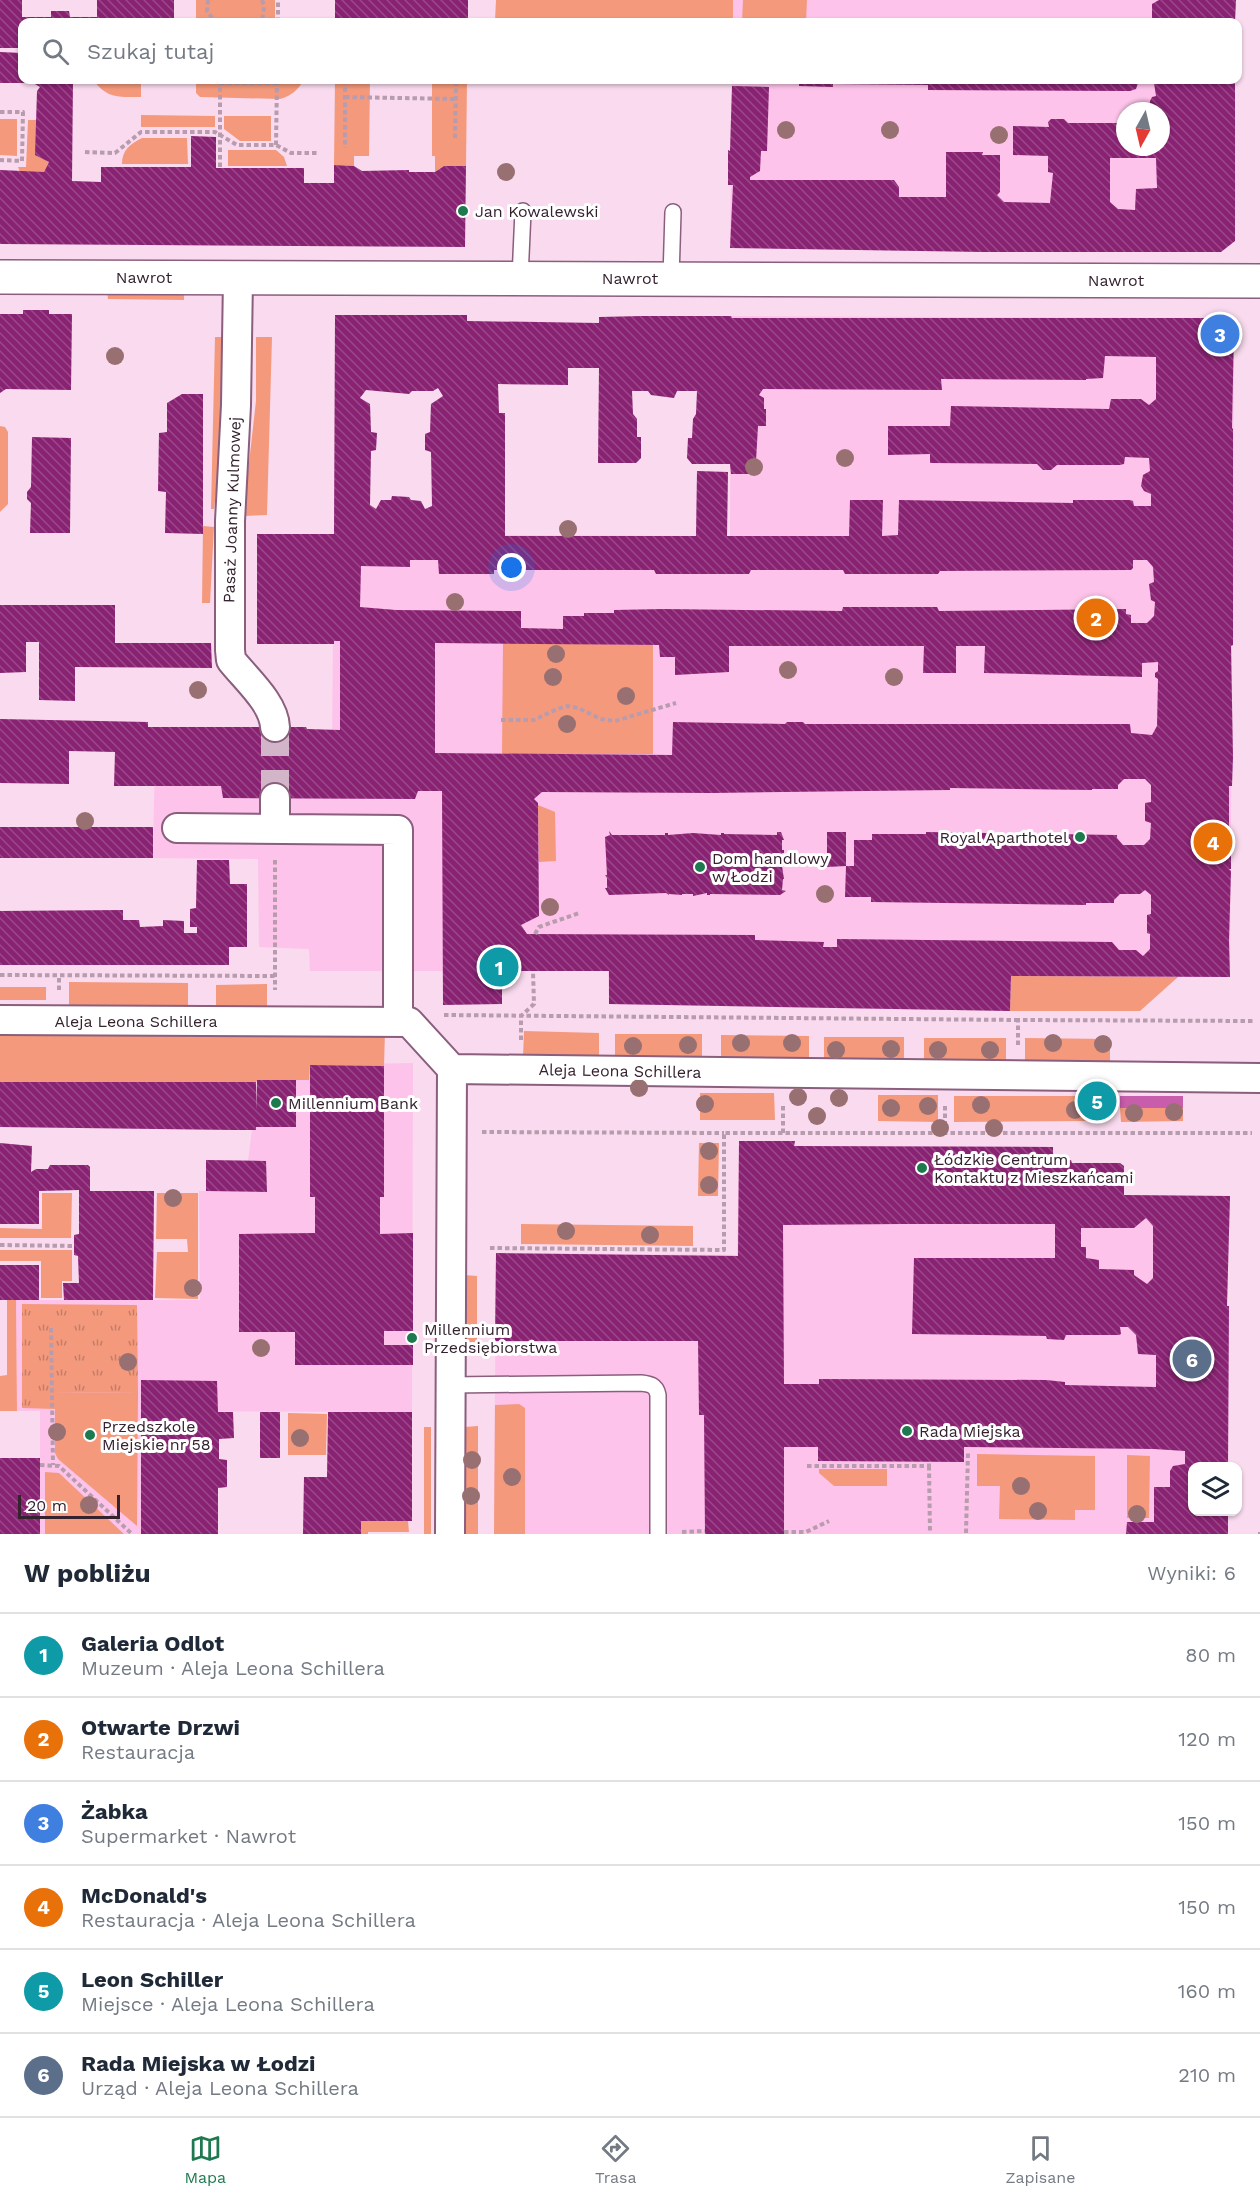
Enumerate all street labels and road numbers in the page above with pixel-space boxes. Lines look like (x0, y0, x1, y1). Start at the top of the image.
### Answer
street label: Nawrot (116, 268, 172, 287)
street label: Nawrot (602, 269, 658, 288)
street label: Nawrot (1088, 271, 1144, 290)
street label: Pasaż Joanny Kulmowej (219, 416, 245, 604)
street label: Aleja Leona Schillera (54, 1012, 218, 1031)
street label: Aleja Leona Schillera (538, 1060, 702, 1082)

